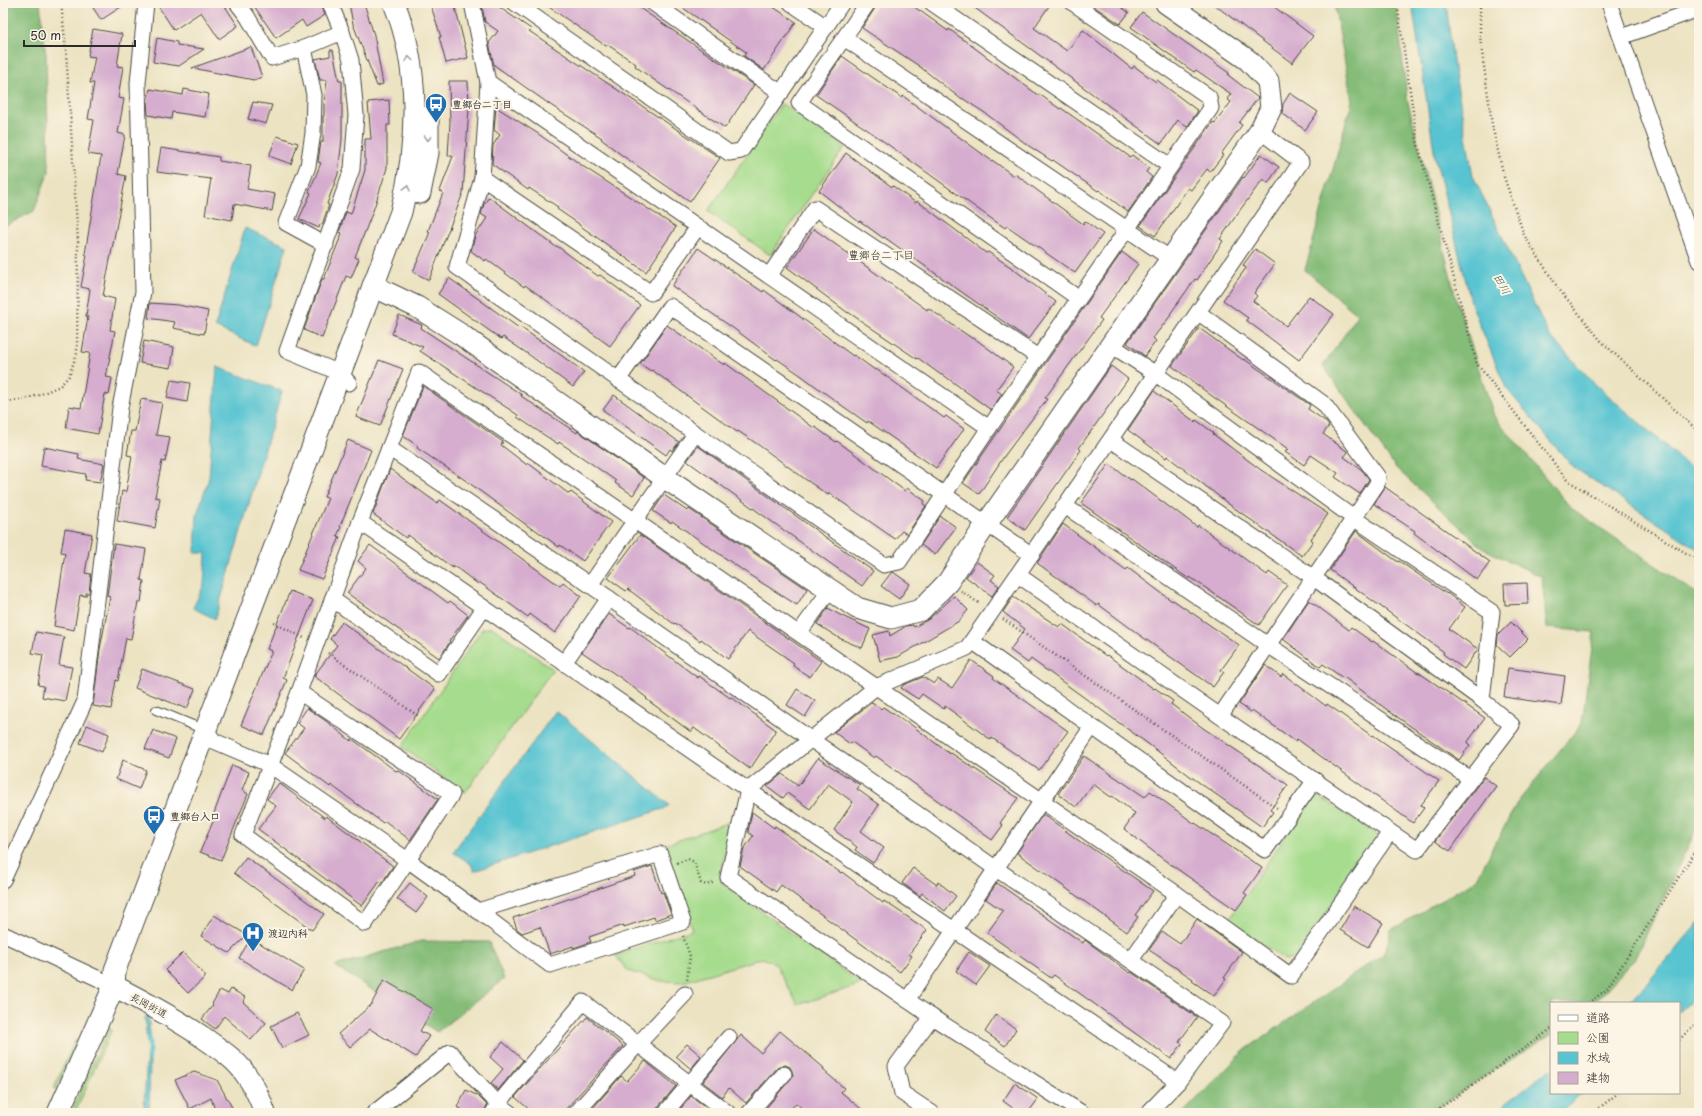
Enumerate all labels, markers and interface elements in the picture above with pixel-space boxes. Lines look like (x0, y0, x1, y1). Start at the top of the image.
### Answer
scale bar (24, 22, 135, 48)
text: 50 m (30, 26, 61, 44)
one-way arrow (405, 56, 414, 62)
bus stop icon: 豊郷台二丁目 (423, 91, 449, 124)
place label: 豊郷台二丁目 (452, 96, 512, 111)
one-way arrow (424, 135, 433, 141)
one-way arrow (402, 185, 411, 192)
district label: 豊郷台二丁目 (848, 246, 914, 263)
water label: 田川 (1490, 270, 1515, 298)
bus stop icon: 豊郷台入口 (141, 803, 167, 836)
place label: 豊郷台入口 (170, 808, 220, 823)
hospital icon: 渡辺内科 (240, 920, 266, 953)
place label: 渡辺内科 (268, 925, 308, 940)
street label: 長岡街道 (128, 989, 170, 1021)
legend (1550, 1002, 1680, 1094)
text: 道路 (1586, 1008, 1610, 1026)
text: 公園 (1586, 1028, 1610, 1046)
text: 水域 (1586, 1048, 1610, 1066)
text: 建物 (1586, 1068, 1610, 1086)

